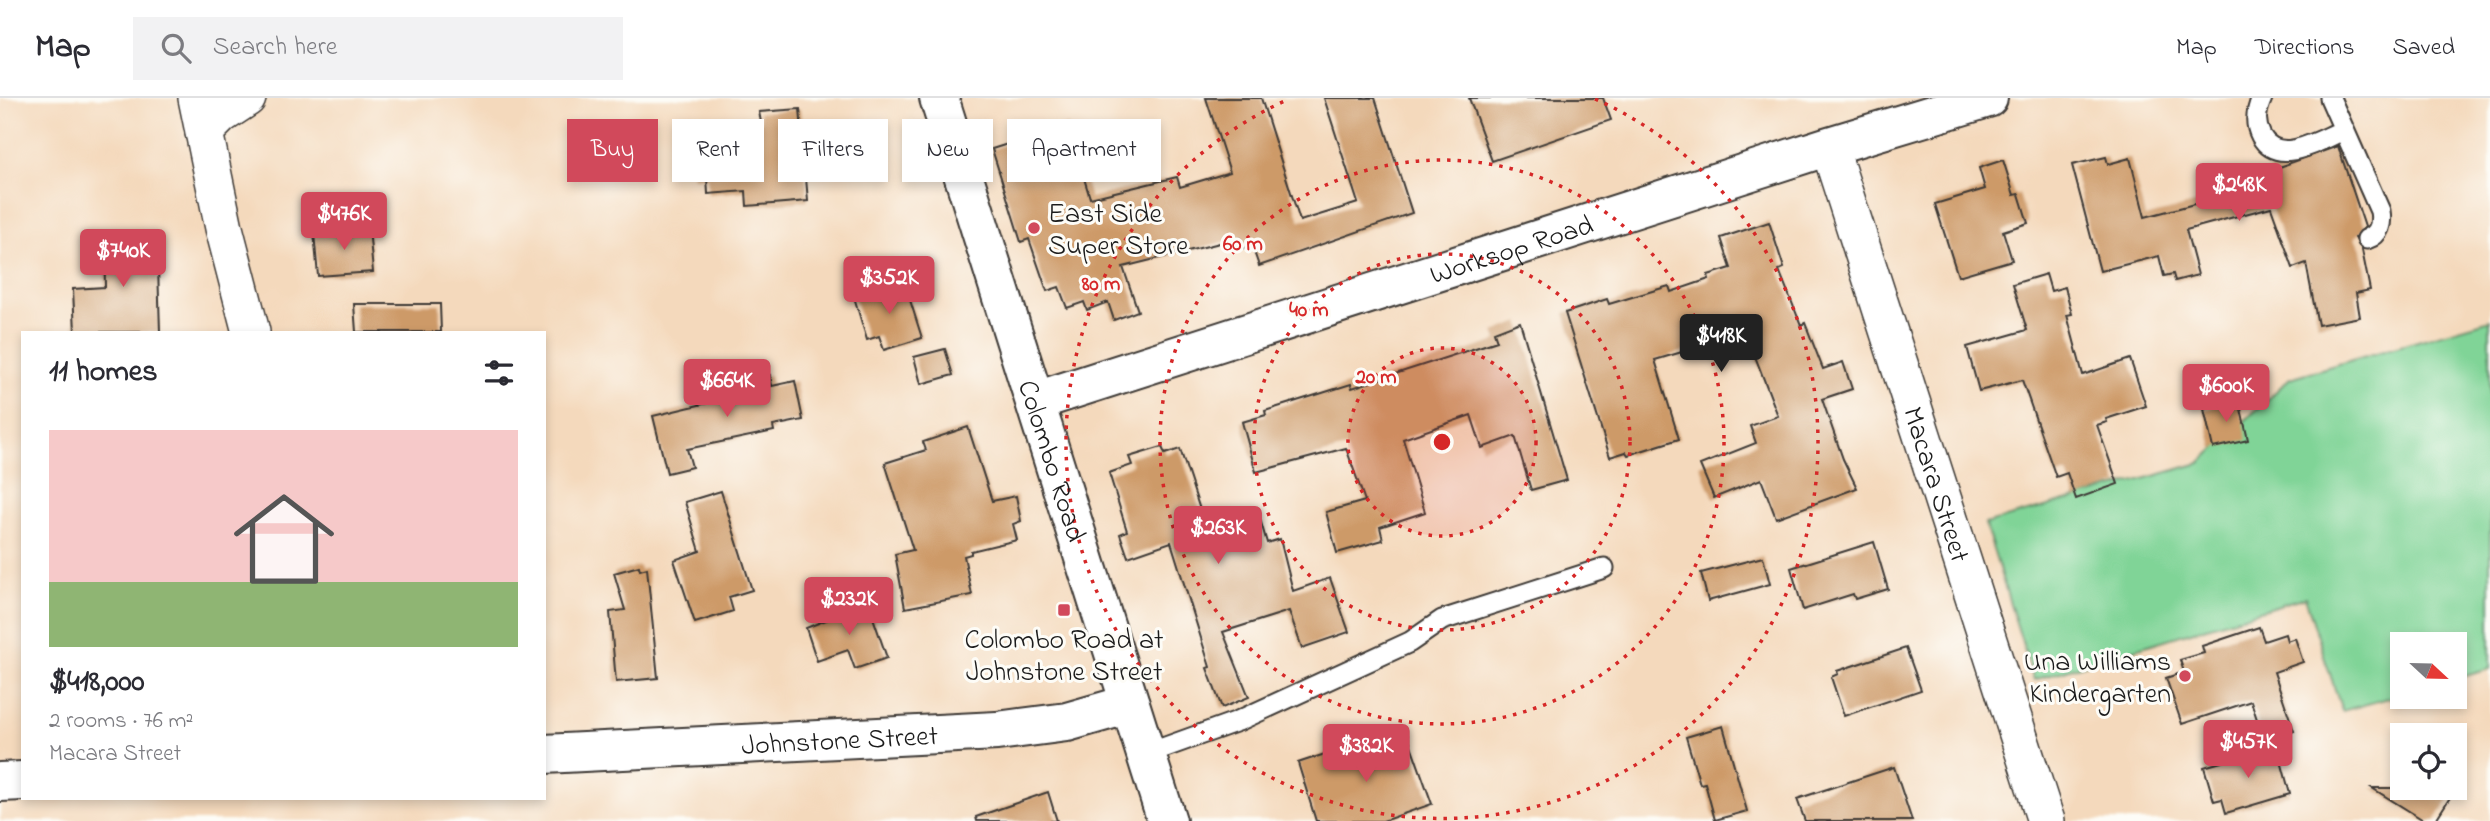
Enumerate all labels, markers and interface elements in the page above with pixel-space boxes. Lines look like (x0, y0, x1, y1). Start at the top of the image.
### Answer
search box (133, 17, 623, 80)
text: Map (35, 24, 91, 72)
icon: search (157, 29, 195, 67)
text: Search here (213, 29, 337, 67)
text: Map (2176, 31, 2217, 66)
text: Directions (2255, 31, 2354, 66)
text: Saved (2392, 31, 2455, 66)
chip: Buy (567, 119, 658, 182)
chip: Rent (672, 119, 764, 182)
chip: Filters (778, 119, 888, 182)
chip: New (902, 119, 993, 182)
chip: Apartment (1007, 119, 1161, 182)
pin: $248K (2190, 164, 2288, 223)
text: $248K (2212, 169, 2266, 202)
pin: $476K (295, 192, 393, 252)
place label: East Side Super Store (1048, 195, 1189, 268)
text: $476K (317, 198, 371, 231)
street label: Worksop Road (1425, 206, 1599, 297)
marker: East Side Super Store (1026, 220, 1042, 236)
pin: $740K (74, 230, 172, 289)
text: 60 m (1223, 230, 1263, 260)
text: $740K (96, 235, 150, 268)
pin: $352K (840, 256, 938, 316)
text: $352K (859, 262, 919, 295)
text: 80 m (1081, 270, 1120, 300)
text: 40 m (1289, 296, 1329, 326)
pin: $418K (1672, 314, 1770, 374)
text: $418K (1696, 320, 1746, 353)
text: 11 homes (49, 351, 157, 395)
icon: filters (480, 354, 518, 392)
pin: $664K (678, 360, 776, 419)
text: 20 m (1354, 363, 1397, 393)
pin: $600K (2177, 364, 2275, 424)
text: $664K (700, 365, 754, 398)
text: $600K (2198, 370, 2254, 403)
street label: Colombo Road (1005, 375, 1095, 548)
street label: Macara Street (1890, 402, 1978, 568)
centre of rings (1430, 430, 1454, 454)
icon: home (221, 476, 347, 602)
pin: $263K (1169, 506, 1267, 566)
text: $263K (1190, 512, 1246, 545)
pin: $232K (800, 578, 898, 637)
text: $232K (820, 583, 878, 616)
marker: Colombo Road at Johnstone Street (1056, 602, 1072, 618)
place label: Colombo Road at Johnstone Street (965, 621, 1163, 694)
north arrow (2390, 632, 2468, 709)
map controls (2390, 632, 2467, 800)
place label: Una Williams Kindergarten (2024, 643, 2171, 716)
text: $418,000 (49, 661, 144, 705)
marker: Una Williams Kindergarten (2177, 668, 2193, 684)
text: 2 rooms · 76 m² (49, 705, 193, 738)
street label: Johnstone Street (741, 717, 939, 768)
pin: $457K (2199, 720, 2297, 780)
button: locate (2390, 723, 2467, 800)
pin: $382K (1317, 724, 1415, 784)
text: $457K (2219, 726, 2277, 759)
text: $382K (1339, 730, 1393, 763)
text: Macara Street (49, 738, 181, 771)

